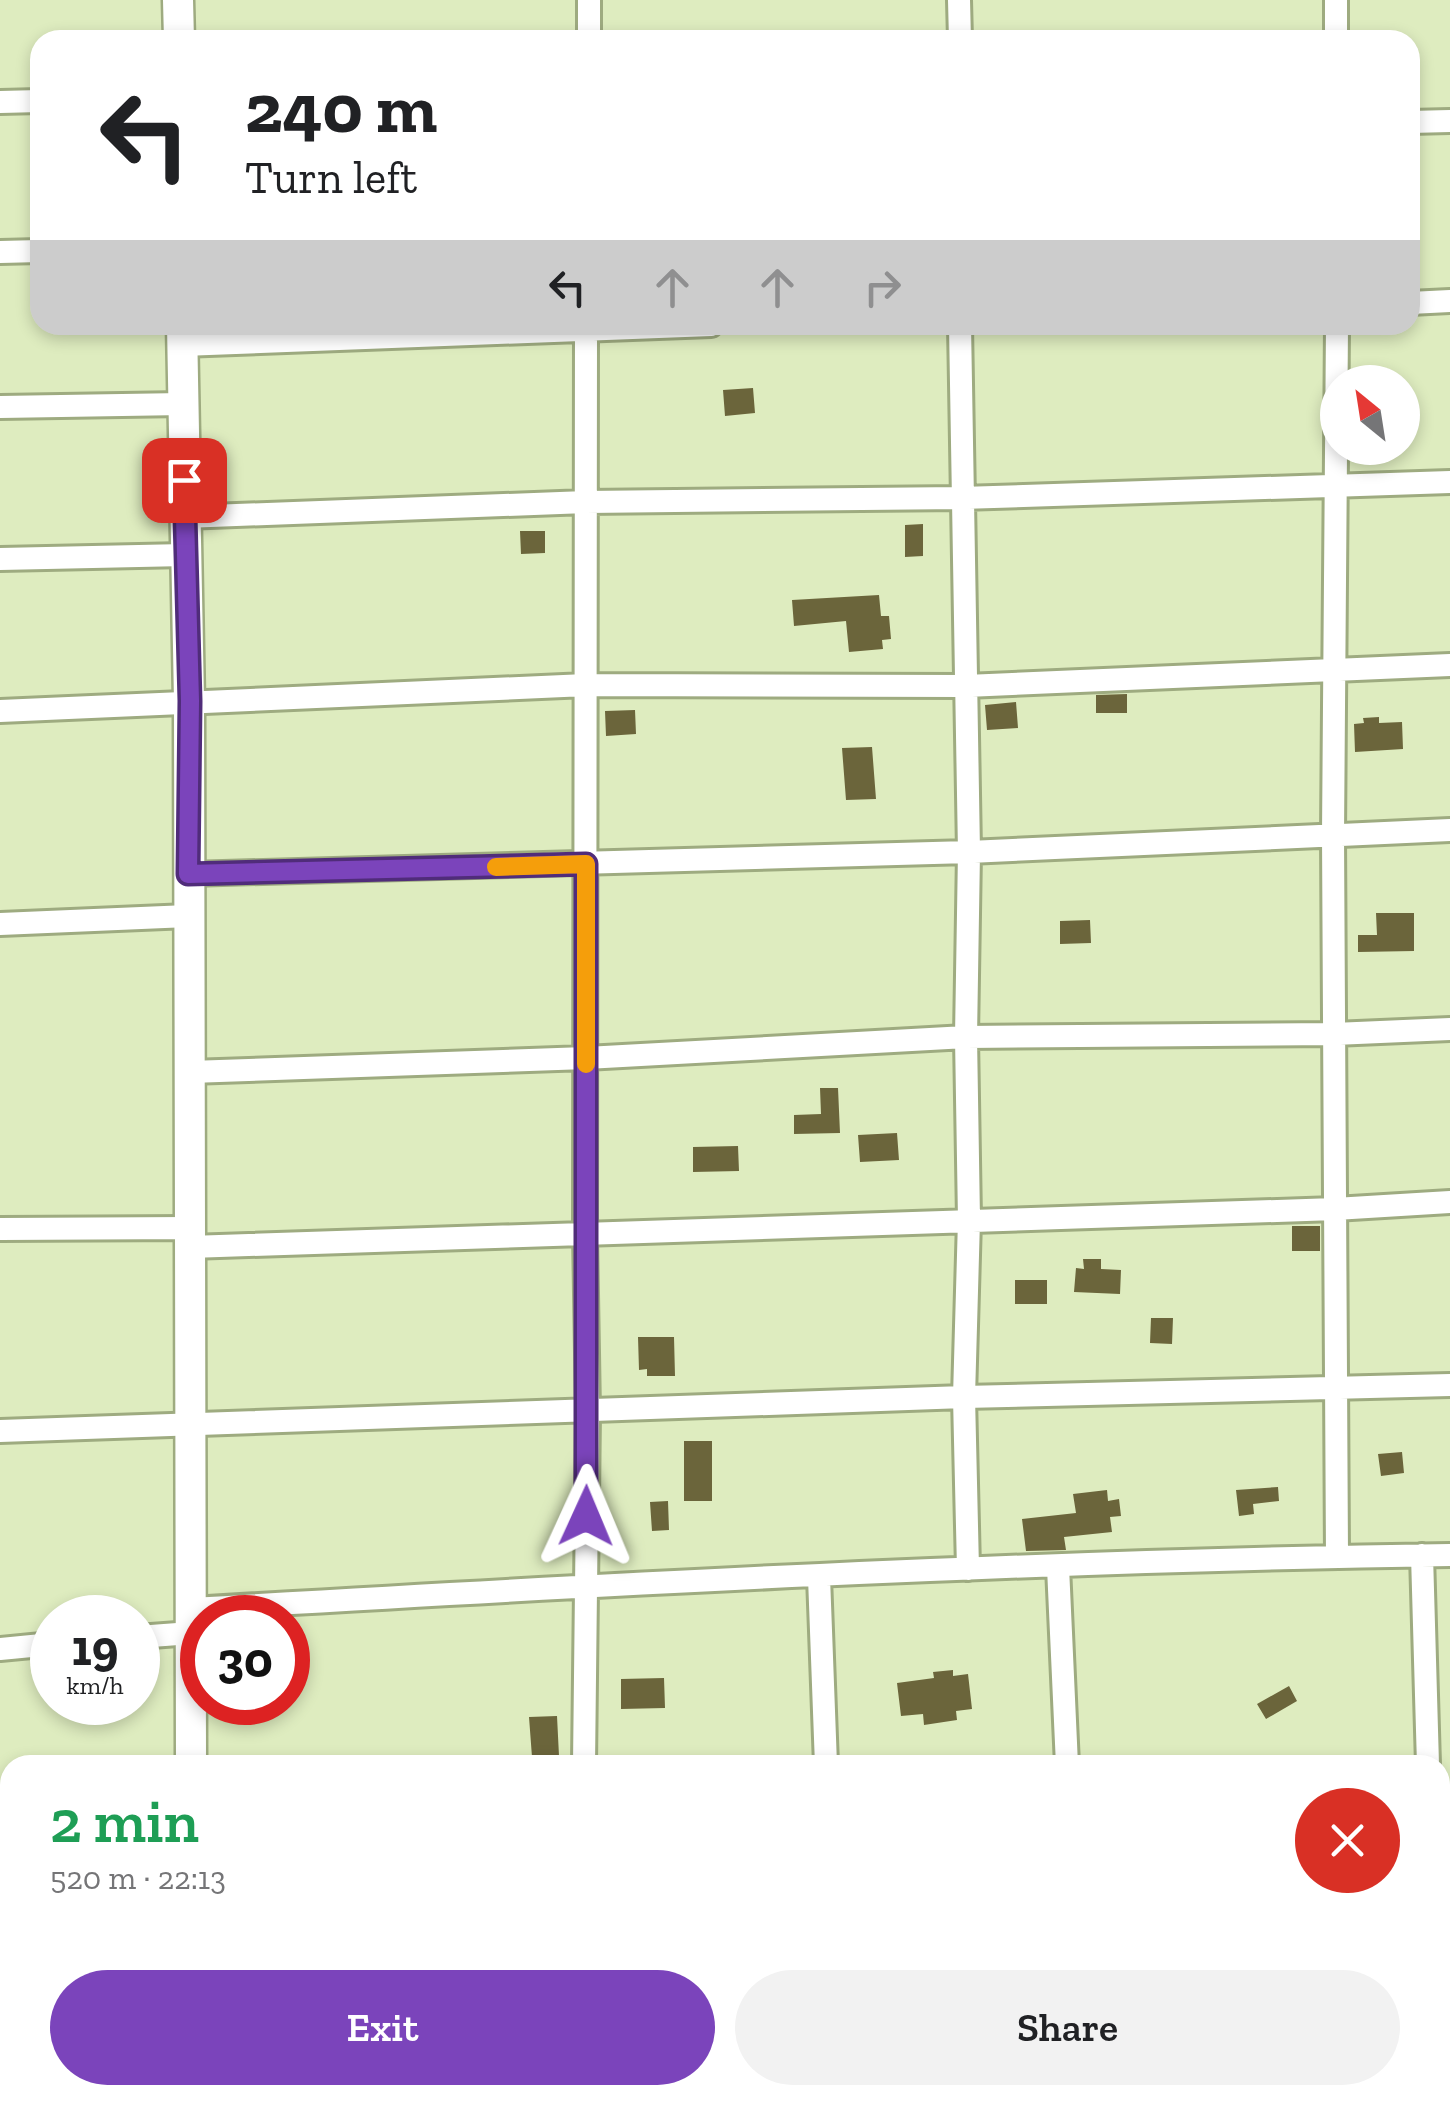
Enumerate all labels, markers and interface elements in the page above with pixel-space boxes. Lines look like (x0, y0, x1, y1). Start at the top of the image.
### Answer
text: 240 m (245, 66, 437, 150)
icon: left (80, 70, 210, 200)
text: Turn left (245, 151, 417, 205)
icon: left (540, 260, 595, 315)
icon: ahead (645, 260, 700, 315)
icon: ahead (750, 260, 805, 315)
icon: right (855, 260, 910, 315)
north arrow (1320, 365, 1420, 465)
map controls (1320, 365, 1420, 465)
pin (142, 438, 227, 523)
icon: arrive (157, 453, 212, 508)
position arrow (534, 1464, 638, 1568)
speed limit sign: 30 (180, 1595, 310, 1725)
text: 19 (72, 1618, 118, 1678)
text: km/h (66, 1670, 124, 1700)
text: 2 min (50, 1785, 199, 1857)
button: close (1295, 1788, 1400, 1893)
text: 520 m · 22:13 (50, 1859, 226, 1897)
button: Exit (50, 1970, 715, 2085)
button: Share (735, 1970, 1400, 2085)

